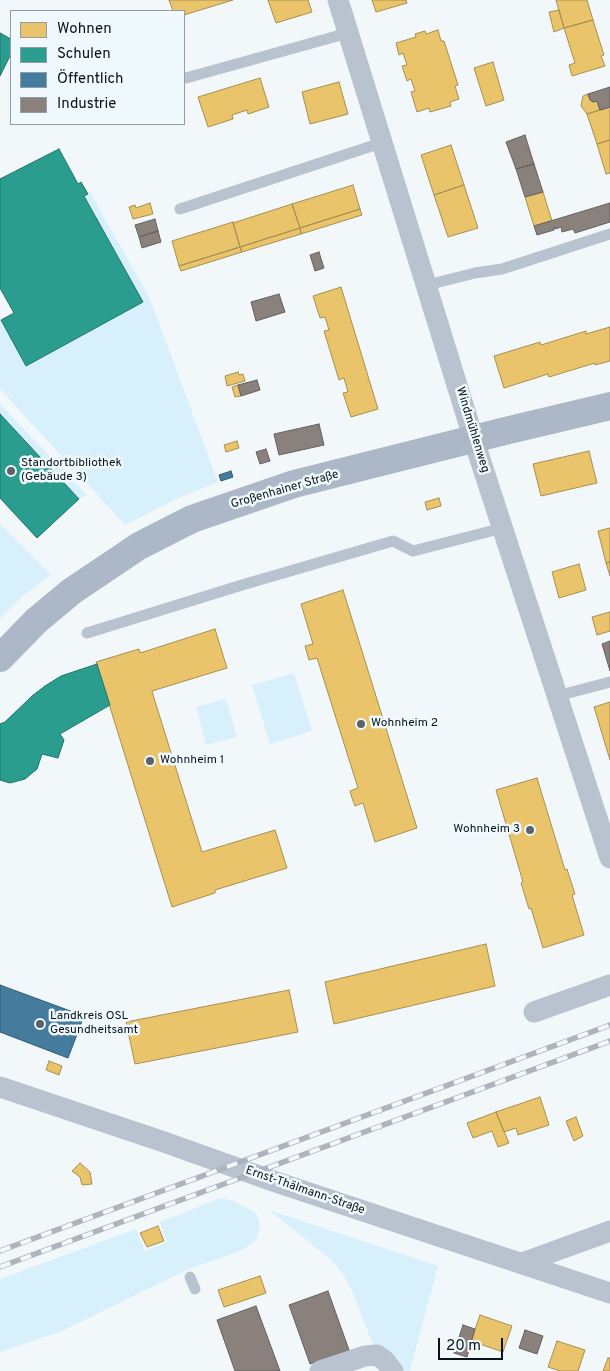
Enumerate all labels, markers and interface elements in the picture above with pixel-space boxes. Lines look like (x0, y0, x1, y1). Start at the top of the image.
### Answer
legend (10, 10, 185, 125)
text: Wohnen (57, 20, 112, 39)
text: Schulen (57, 45, 111, 64)
text: Öffentlich (57, 70, 124, 89)
text: Industrie (57, 95, 116, 114)
street label: Windmühlenweg (452, 385, 492, 475)
place label: Standortbibliothek (Gebäude 3) (21, 457, 122, 485)
marker: Standortbibliothek (Gebäude 3) (5, 465, 17, 477)
street label: Großenhainer Straße (229, 468, 341, 512)
place label: Wohnheim 2 (371, 717, 438, 731)
marker: Wohnheim 2 (355, 718, 367, 730)
place label: Wohnheim 1 (160, 754, 224, 768)
marker: Wohnheim 1 (144, 755, 156, 767)
place label: Wohnheim 3 (453, 823, 520, 837)
marker: Wohnheim 3 (524, 824, 536, 836)
place label: Landkreis OSL Gesundheitsamt (50, 1010, 138, 1038)
marker: Landkreis OSL Gesundheitsamt (34, 1018, 46, 1030)
street label: Ernst-Thälmann-Straße (243, 1164, 367, 1218)
scale bar (440, 1328, 505, 1360)
text: 20 m (446, 1337, 481, 1356)

